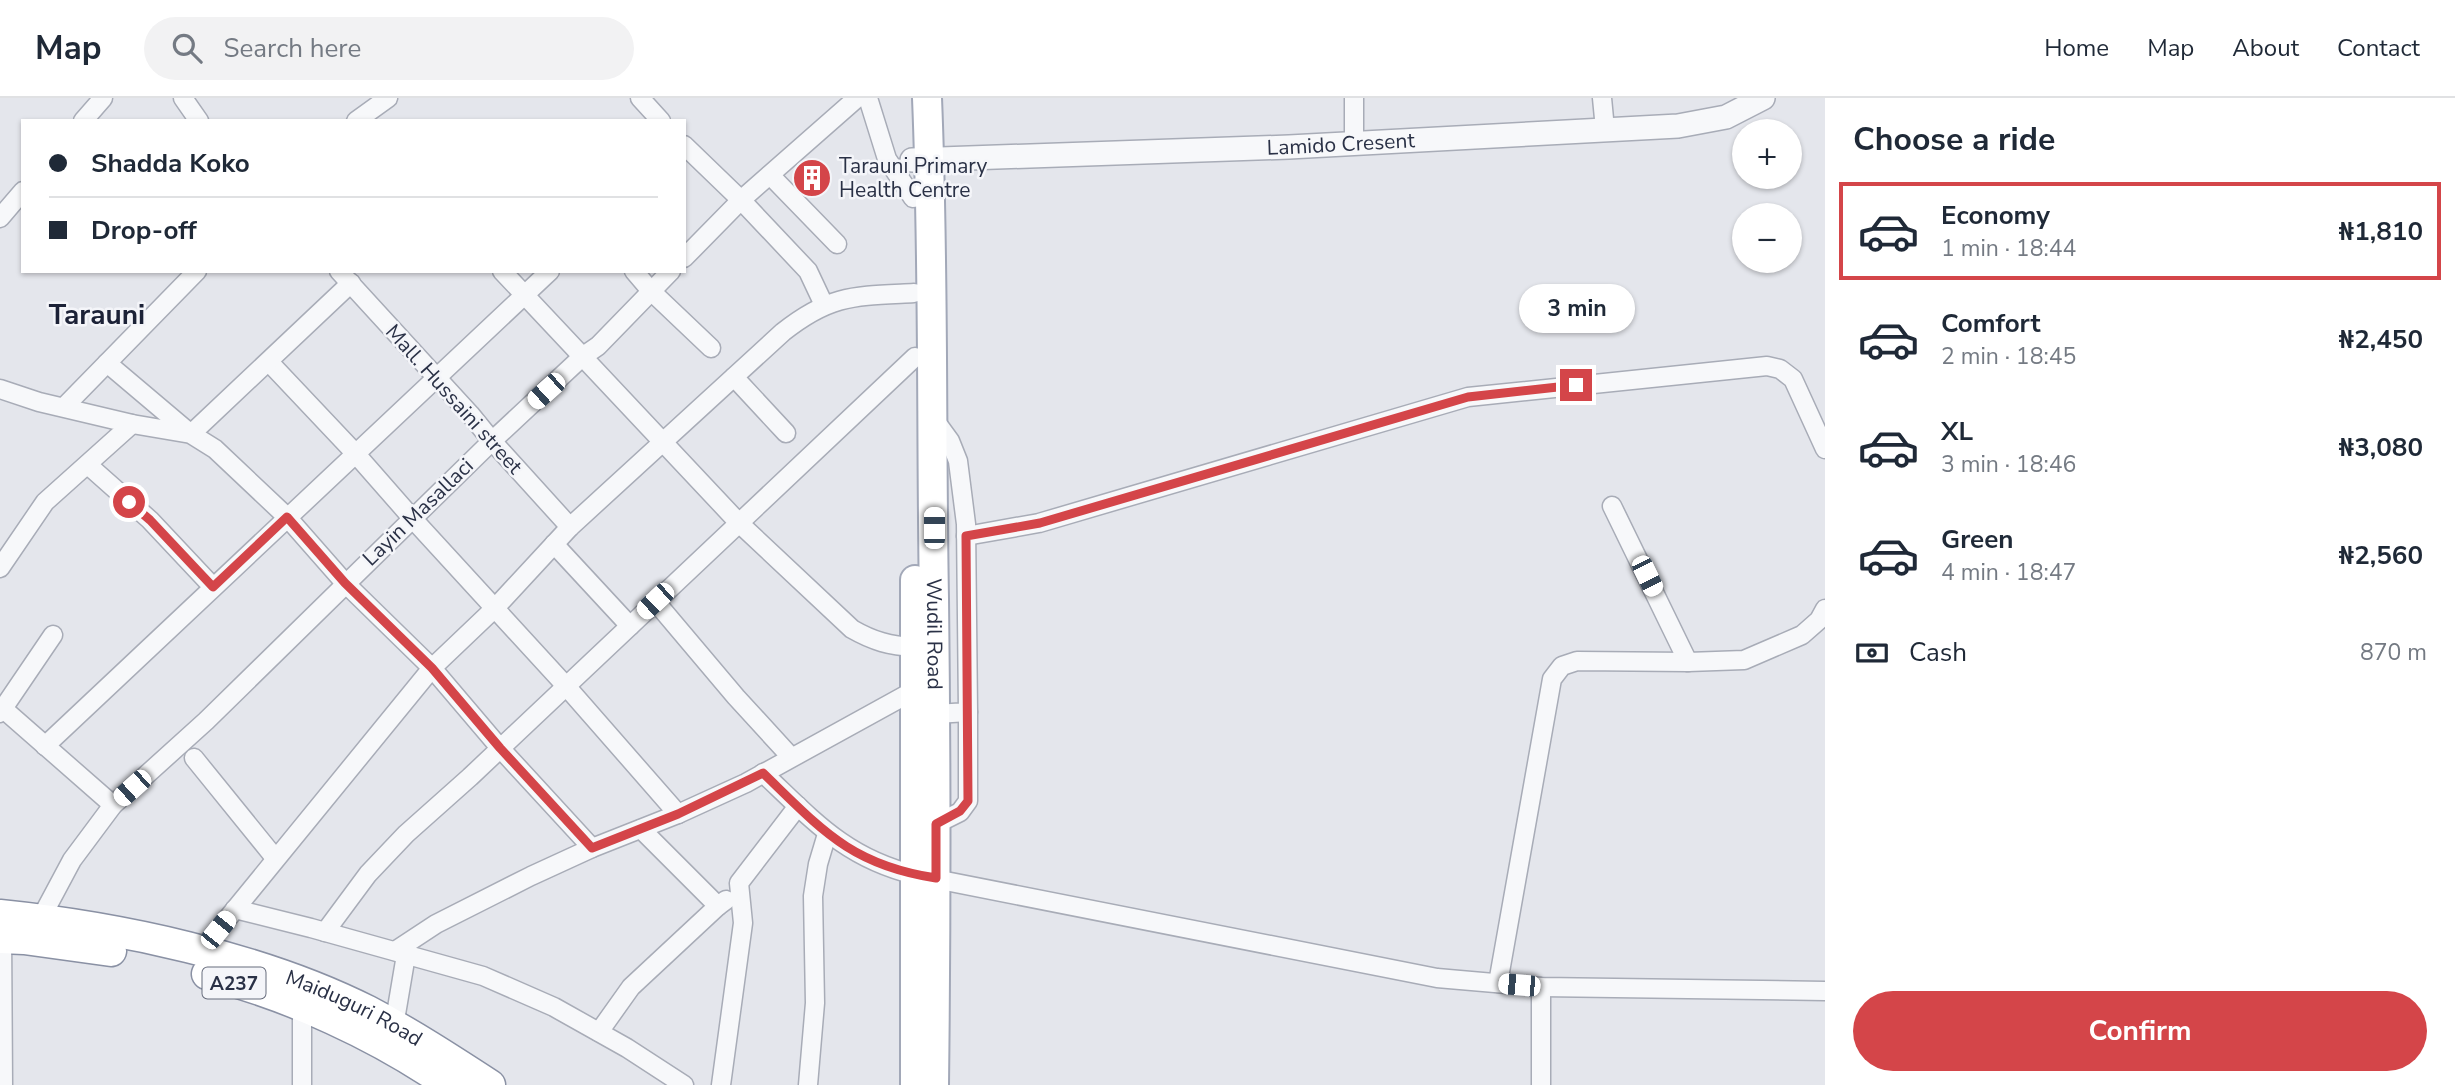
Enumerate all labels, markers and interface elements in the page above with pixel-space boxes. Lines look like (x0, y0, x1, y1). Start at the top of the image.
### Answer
search box (144, 17, 634, 80)
text: Map (35, 26, 102, 71)
icon: search (168, 29, 206, 67)
text: Search here (224, 31, 361, 66)
text: Home (2044, 32, 2109, 64)
text: Map (2147, 32, 2194, 64)
text: About (2232, 32, 2299, 64)
text: Contact (2337, 32, 2420, 64)
text: Choose a ride (1853, 118, 2055, 161)
map controls (1732, 119, 1802, 273)
button: + (1732, 119, 1802, 189)
street label: Lamido Cresent (1266, 126, 1416, 162)
text: Shadda Koko (91, 146, 250, 181)
place label: Tarauni Primary Health Centre (839, 152, 987, 204)
building icon: Tarauni Primary Health Centre (791, 157, 833, 199)
text: Economy (1941, 198, 2050, 233)
icon: car (1857, 200, 1920, 263)
button: − (1732, 203, 1802, 273)
text: Drop-off (91, 213, 197, 248)
text: ₦1,810 (2339, 214, 2423, 249)
text: 1 min · 18:44 (1941, 233, 2076, 264)
callout: 3 min (1518, 284, 1634, 332)
text: 3 min (1547, 293, 1607, 324)
district label: Tarauni (49, 296, 145, 334)
text: Comfort (1941, 306, 2041, 341)
icon: car (1857, 308, 1920, 371)
street label: Mall. Hussaini street (379, 318, 529, 480)
text: ₦2,450 (2339, 322, 2423, 357)
text: 2 min · 18:45 (1941, 341, 2076, 372)
car (524, 369, 569, 413)
route end (1560, 369, 1592, 401)
text: XL (1941, 414, 1973, 449)
icon: car (1857, 416, 1920, 479)
text: ₦3,080 (2339, 430, 2423, 465)
text: 3 min · 18:46 (1941, 449, 2076, 480)
street label: Layin Masallaci (357, 452, 479, 572)
route start (113, 486, 145, 518)
car (924, 507, 945, 549)
text: Green (1941, 522, 2014, 557)
icon: car (1857, 524, 1920, 587)
text: ₦2,560 (2339, 538, 2423, 573)
car (1629, 553, 1666, 599)
text: 4 min · 18:47 (1941, 557, 2076, 588)
street label: Wudil Road (920, 578, 949, 690)
car (633, 579, 678, 623)
icon: cash (1853, 634, 1891, 672)
text: Cash (1909, 635, 1967, 670)
text: 870 m (2360, 637, 2427, 668)
car (110, 766, 155, 810)
car (197, 907, 240, 953)
street label: Maiduguri Road (282, 963, 428, 1053)
road number: A237 (202, 968, 266, 998)
car (1498, 973, 1541, 997)
button: Confirm (1853, 991, 2427, 1071)

